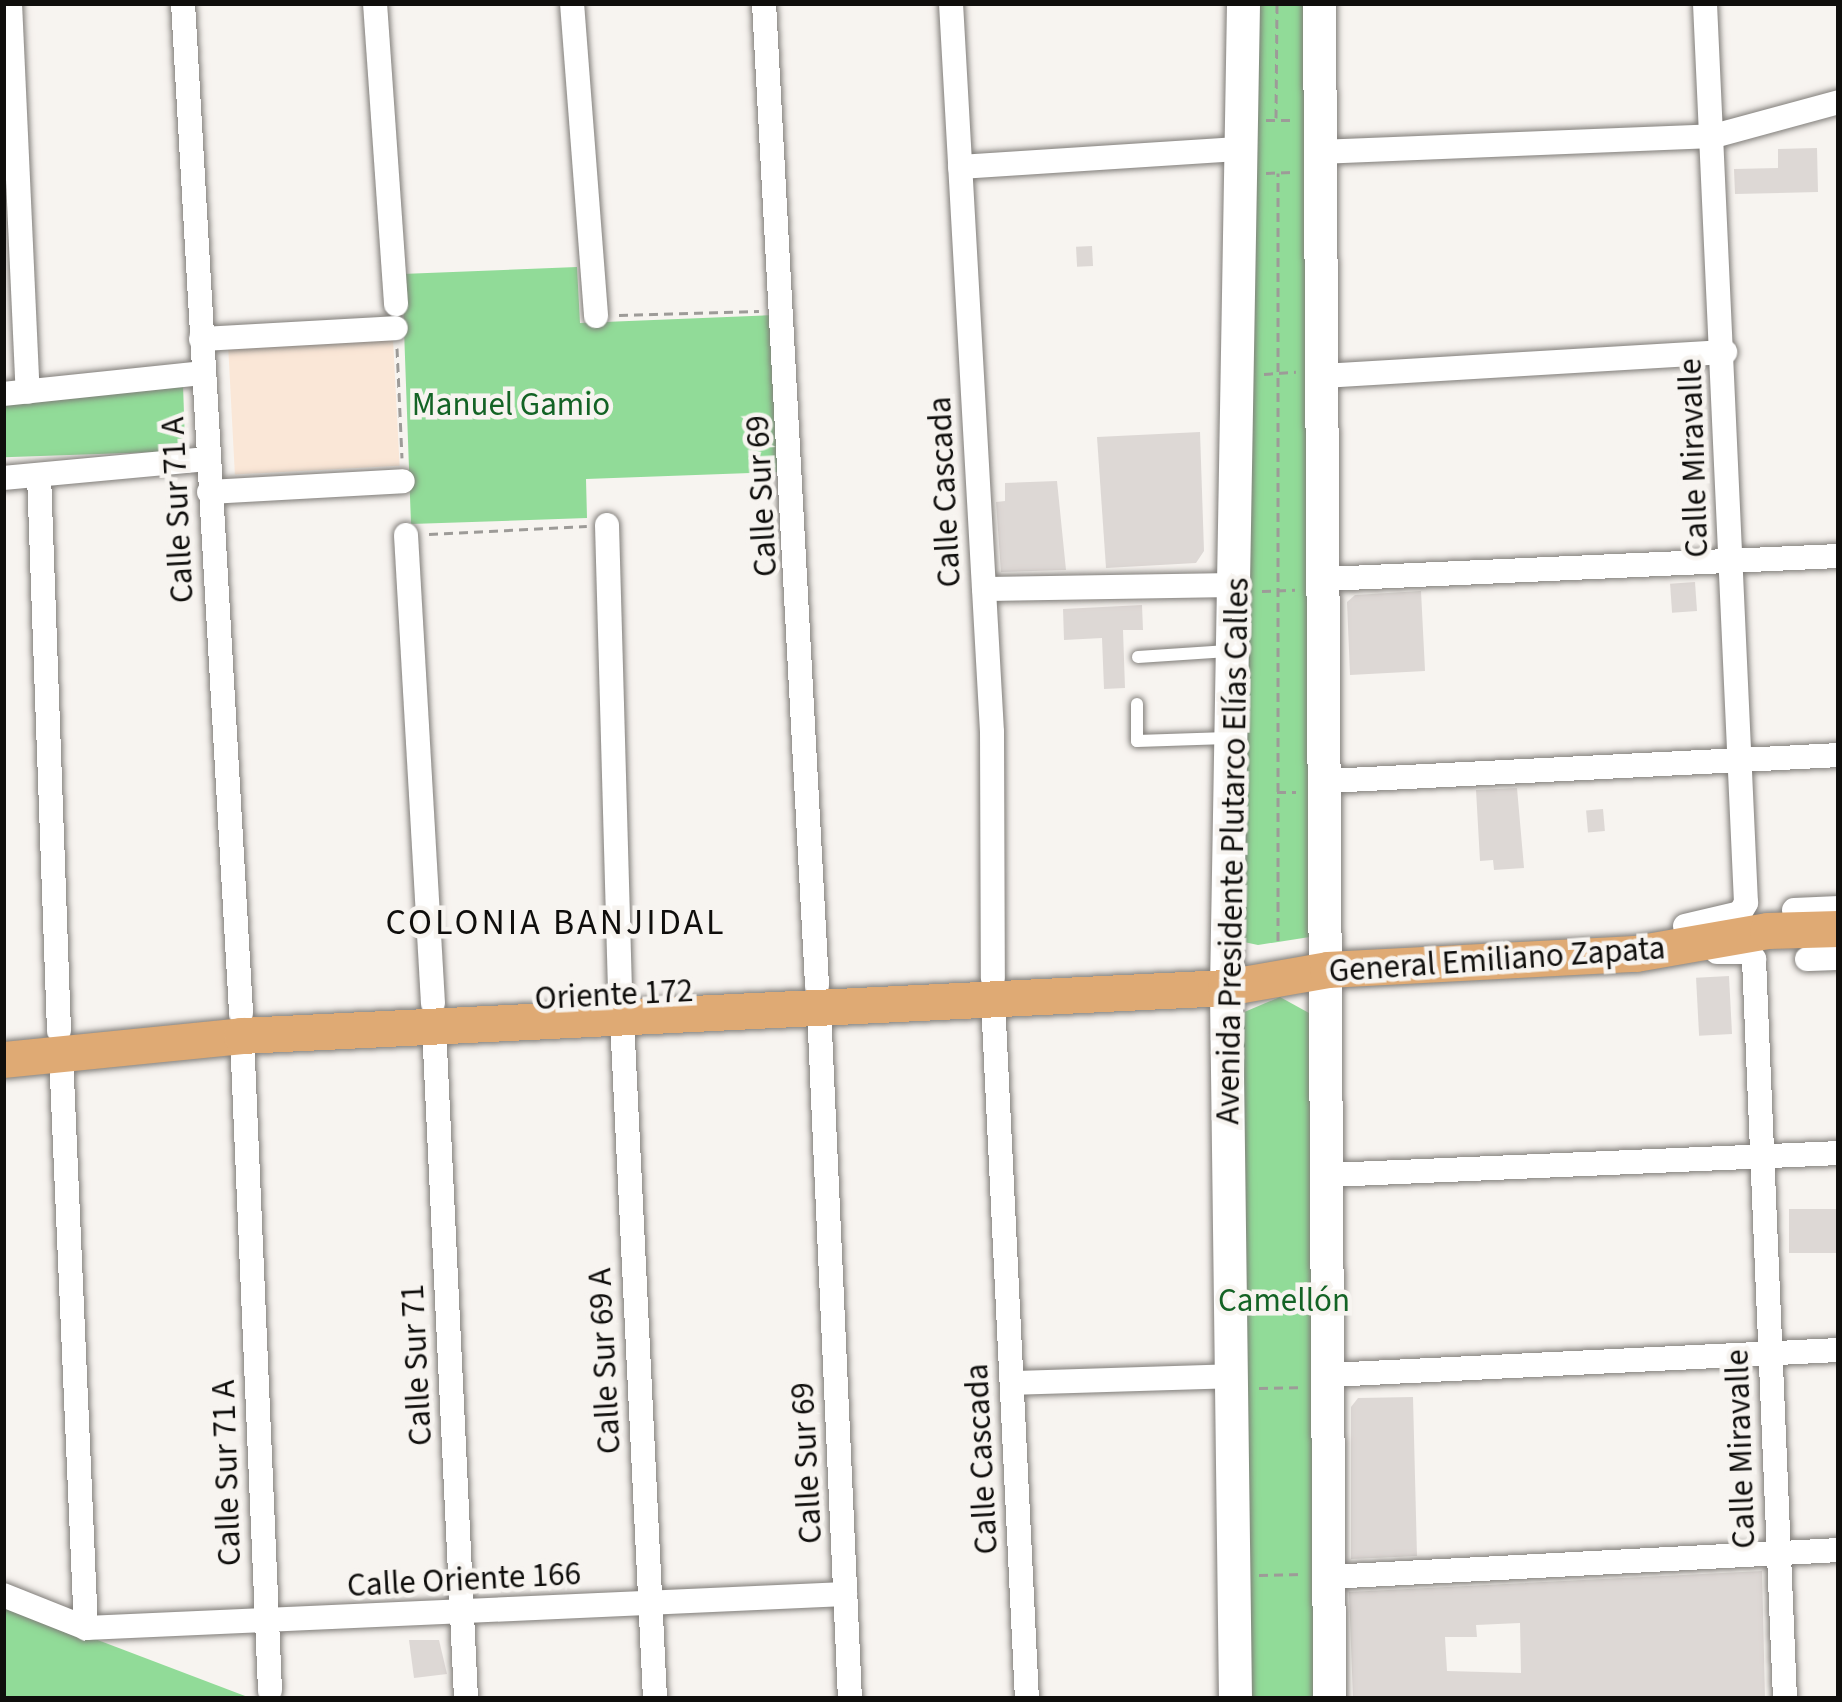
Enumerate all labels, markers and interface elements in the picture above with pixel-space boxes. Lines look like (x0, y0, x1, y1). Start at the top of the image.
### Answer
street label: Calle Miravalle (1671, 358, 1717, 558)
park label: Manuel Gamio (412, 385, 610, 425)
street label: Calle Cascada (920, 396, 970, 588)
street label: Calle Sur 69 (738, 414, 786, 578)
street label: Calle Sur 71 A (153, 416, 203, 604)
street label: Avenida Presidente Plutarco Elías Calles (1208, 577, 1258, 1125)
district label: COLONIA BANJIDAL (386, 901, 726, 945)
street label: General Emiliano Zapata (1328, 928, 1666, 992)
street label: Oriente 172 (534, 971, 694, 1019)
street label: Calle Sur 69 A (580, 1267, 630, 1455)
park label: Camellón (1218, 1281, 1350, 1321)
street label: Calle Sur 71 (393, 1283, 441, 1447)
street label: Calle Miravalle (1718, 1349, 1764, 1549)
street label: Calle Cascada (957, 1363, 1007, 1555)
street label: Calle Sur 71 A (204, 1379, 250, 1567)
street label: Calle Sur 69 (783, 1381, 831, 1545)
street label: Calle Oriente 166 (346, 1554, 582, 1606)

